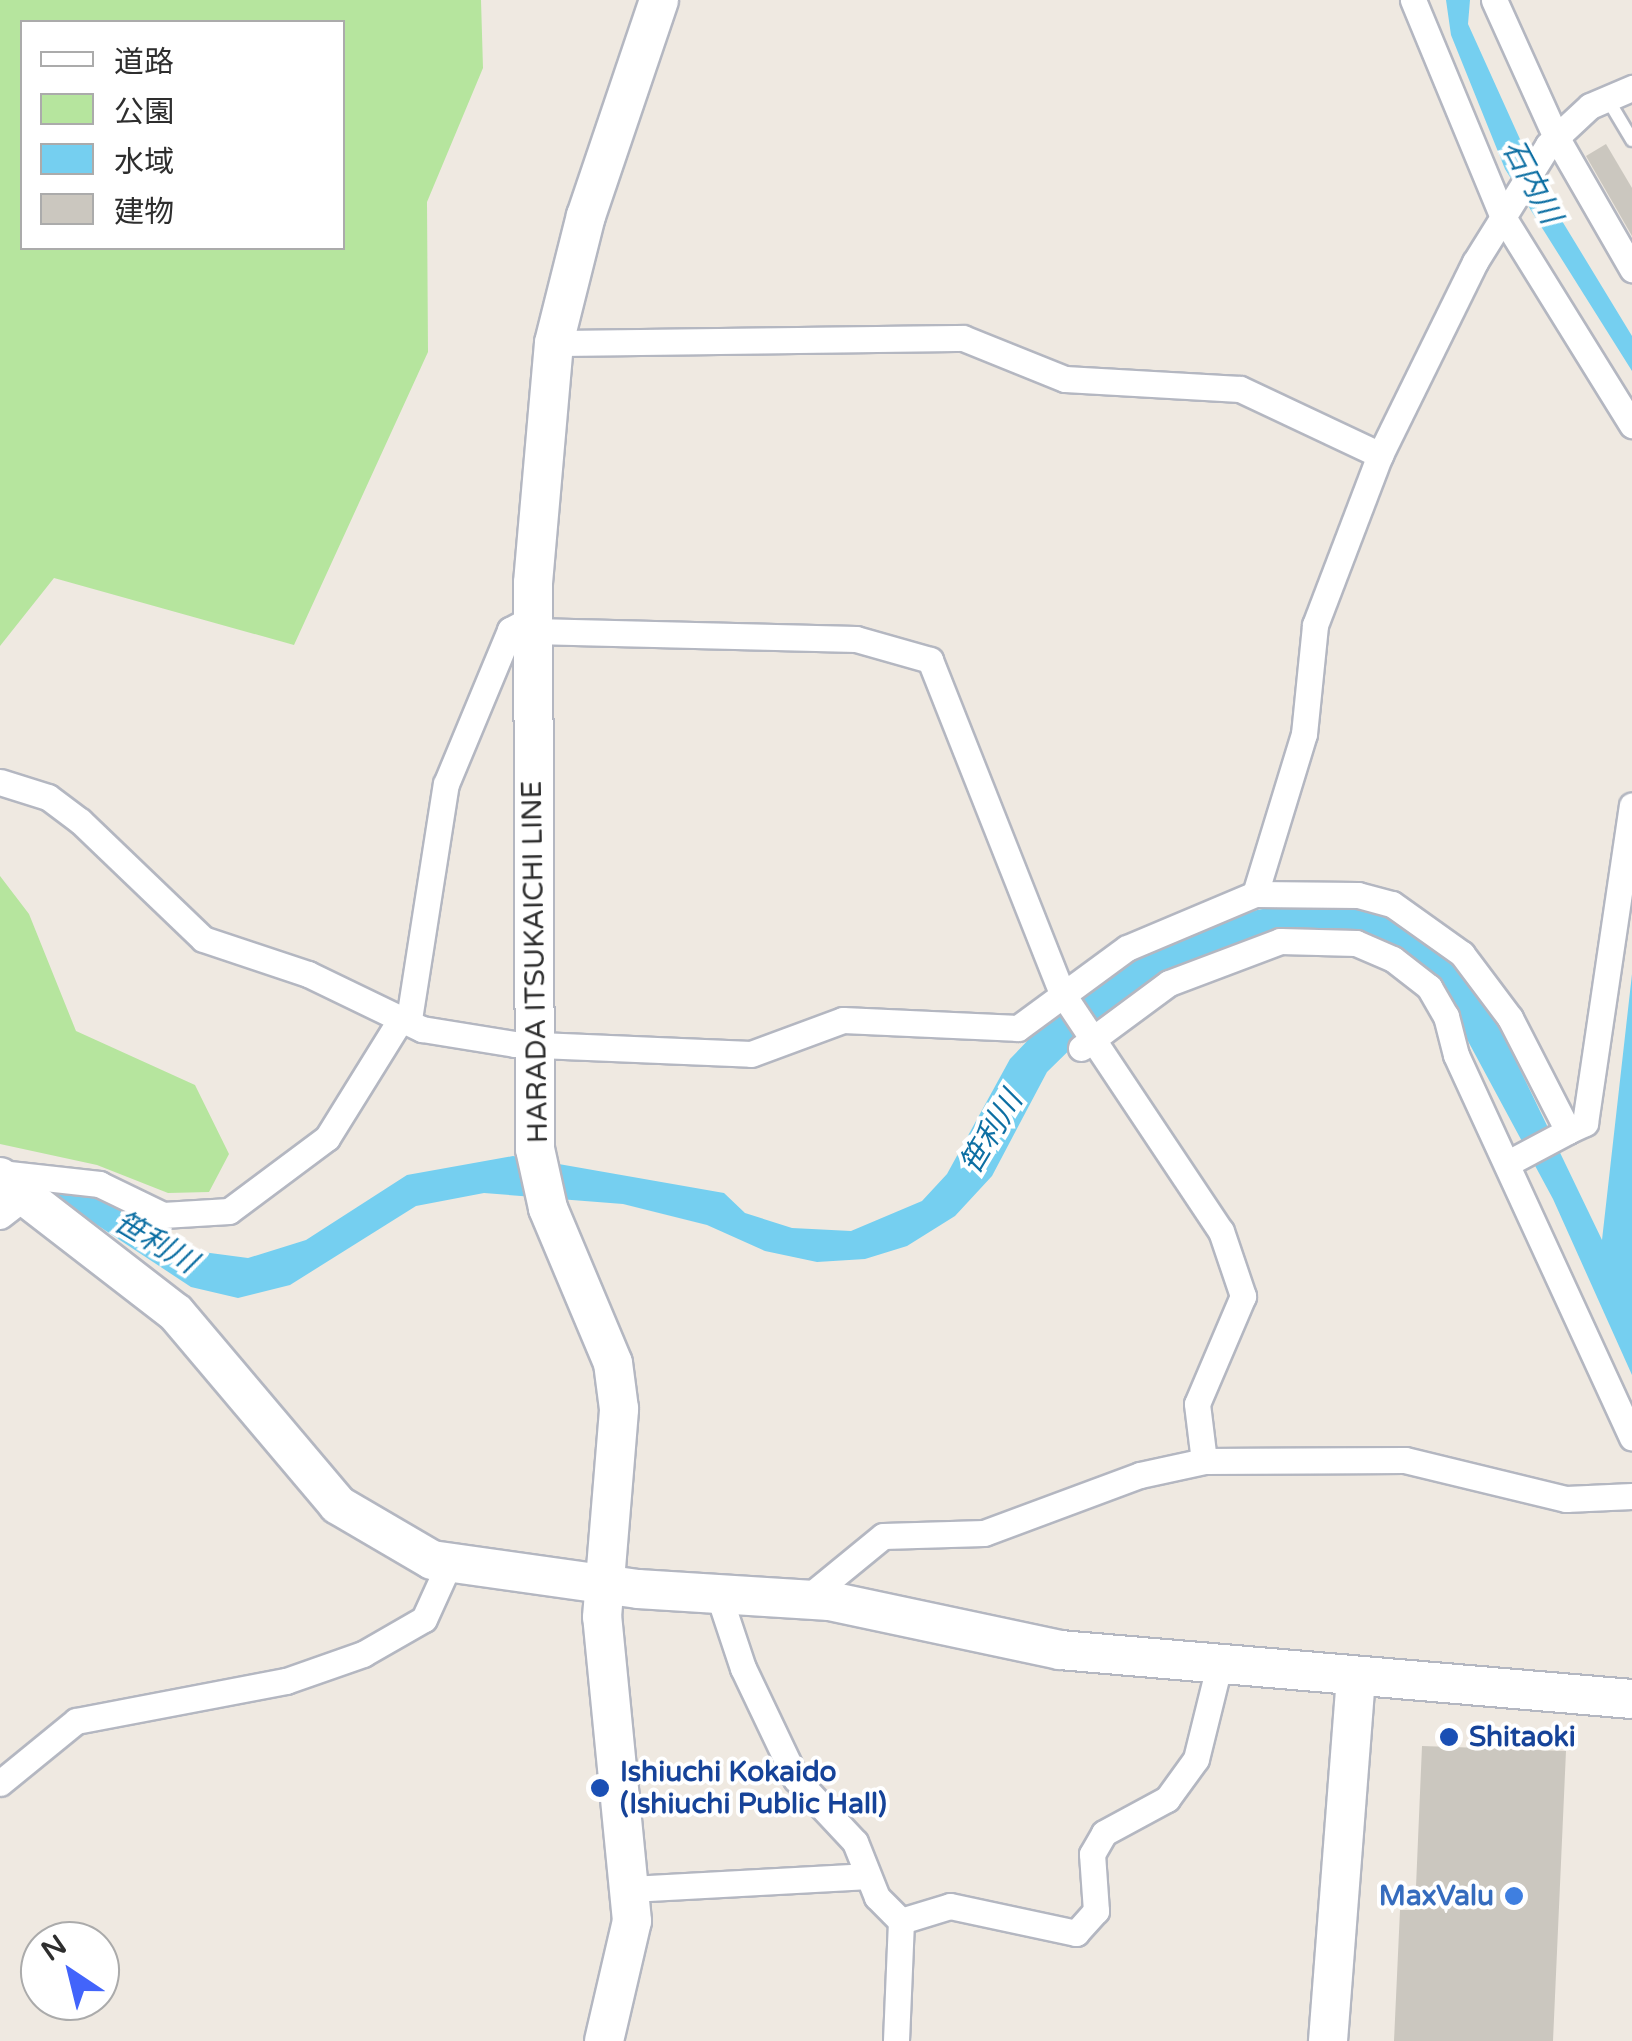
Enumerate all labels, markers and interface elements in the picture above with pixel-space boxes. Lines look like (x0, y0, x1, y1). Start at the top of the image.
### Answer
legend (20, 20, 345, 250)
text: 道路 (114, 44, 174, 81)
text: 公園 (114, 94, 174, 131)
water label: 石内川 (1494, 134, 1568, 230)
text: 水域 (114, 144, 174, 181)
text: 建物 (114, 194, 174, 231)
street label: HARADA ITSUKAICHI LINE (515, 780, 555, 1144)
water label: 笹利川 (953, 1085, 1031, 1181)
water label: 笹利川 (107, 1204, 203, 1282)
place label: Shitaoki (1469, 1720, 1576, 1754)
marker: Shitaoki (1438, 1726, 1460, 1748)
place label: Ishiuchi Kokaido (Ishiuchi Public Hall) (620, 1755, 887, 1821)
marker: Ishiuchi Kokaido (Ishiuchi Public Hall) (589, 1777, 611, 1799)
place label: MaxValu (1379, 1879, 1494, 1913)
marker: MaxValu (1503, 1885, 1525, 1907)
north arrow (20, 1921, 120, 2021)
text: N (35, 1928, 73, 1968)

